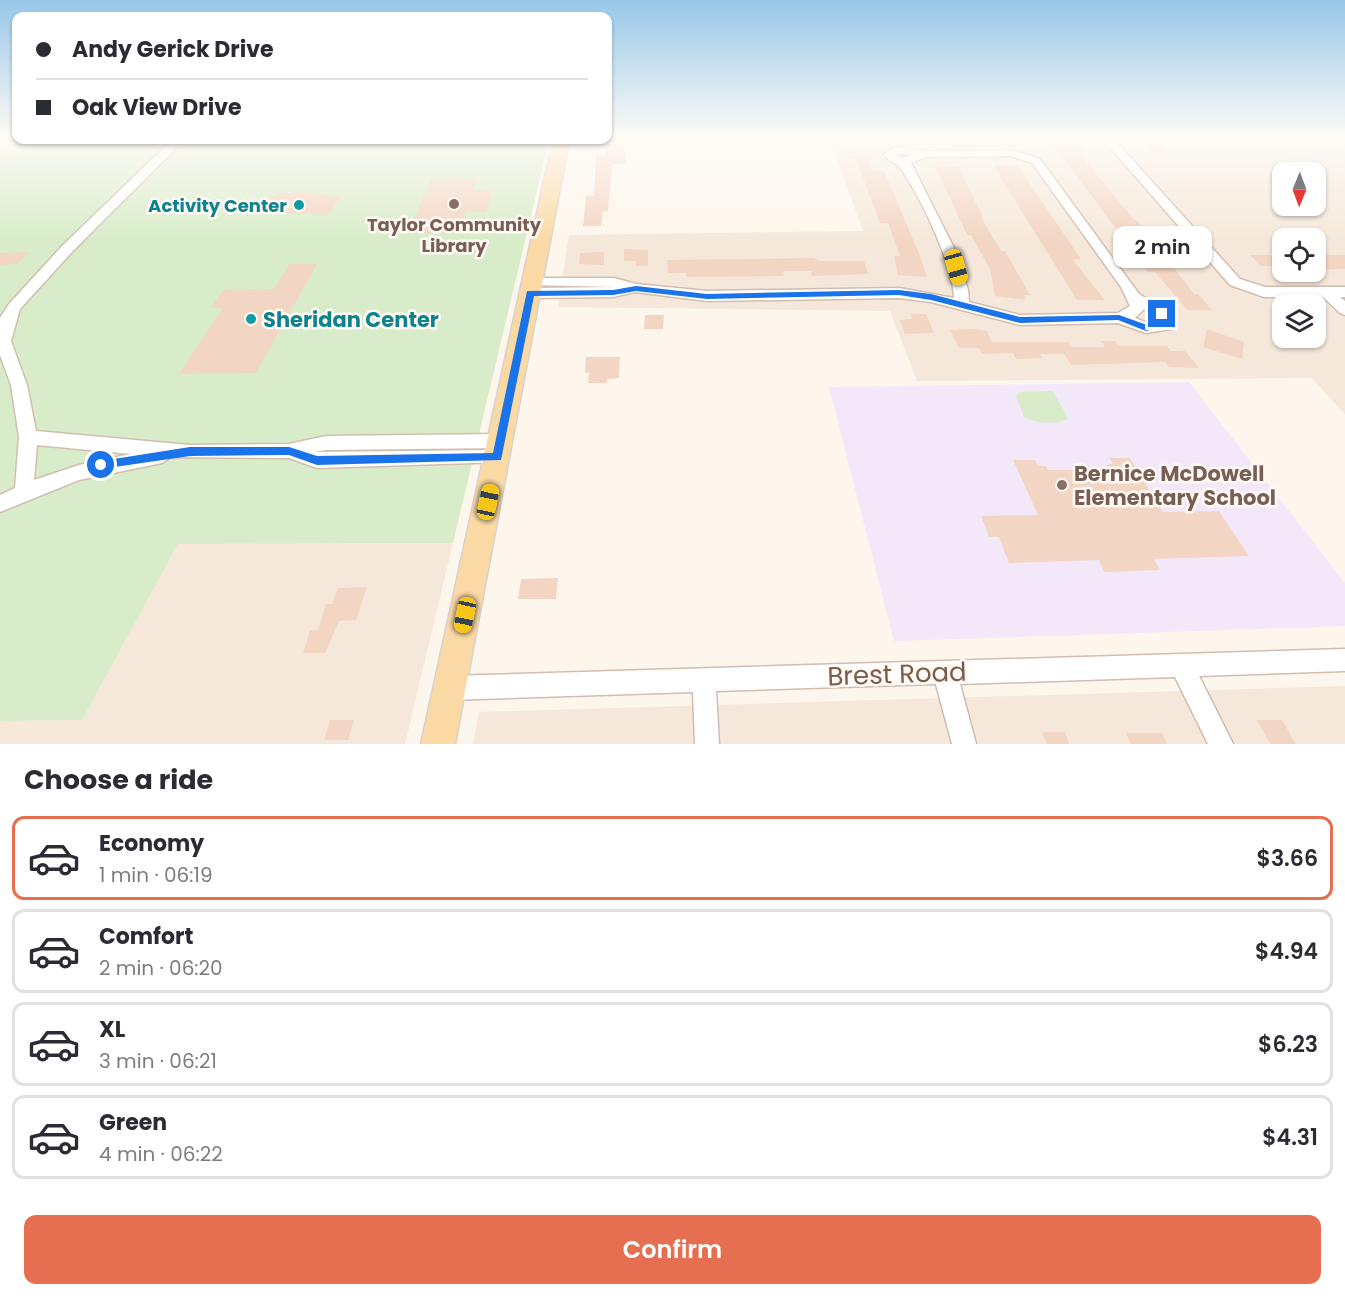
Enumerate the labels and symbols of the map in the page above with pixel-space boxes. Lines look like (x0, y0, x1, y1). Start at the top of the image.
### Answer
north arrow (1272, 162, 1326, 216)
place label: Activity Center (148, 193, 287, 218)
marker: Taylor Community Library (447, 197, 461, 211)
marker: Activity Center (292, 198, 306, 212)
place label: Taylor Community Library (367, 212, 542, 258)
callout: 2 min (1112, 227, 1212, 269)
car (942, 247, 970, 287)
route end (1148, 300, 1175, 327)
place label: Sheridan Center (263, 305, 439, 334)
marker: Sheridan Center (244, 312, 258, 326)
route start (87, 451, 114, 478)
place label: Bernice McDowell Elementary School (1074, 459, 1276, 512)
marker: Bernice McDowell Elementary School (1055, 478, 1069, 492)
car (475, 483, 501, 521)
car (452, 596, 478, 634)
street label: Brest Road (827, 654, 967, 694)

